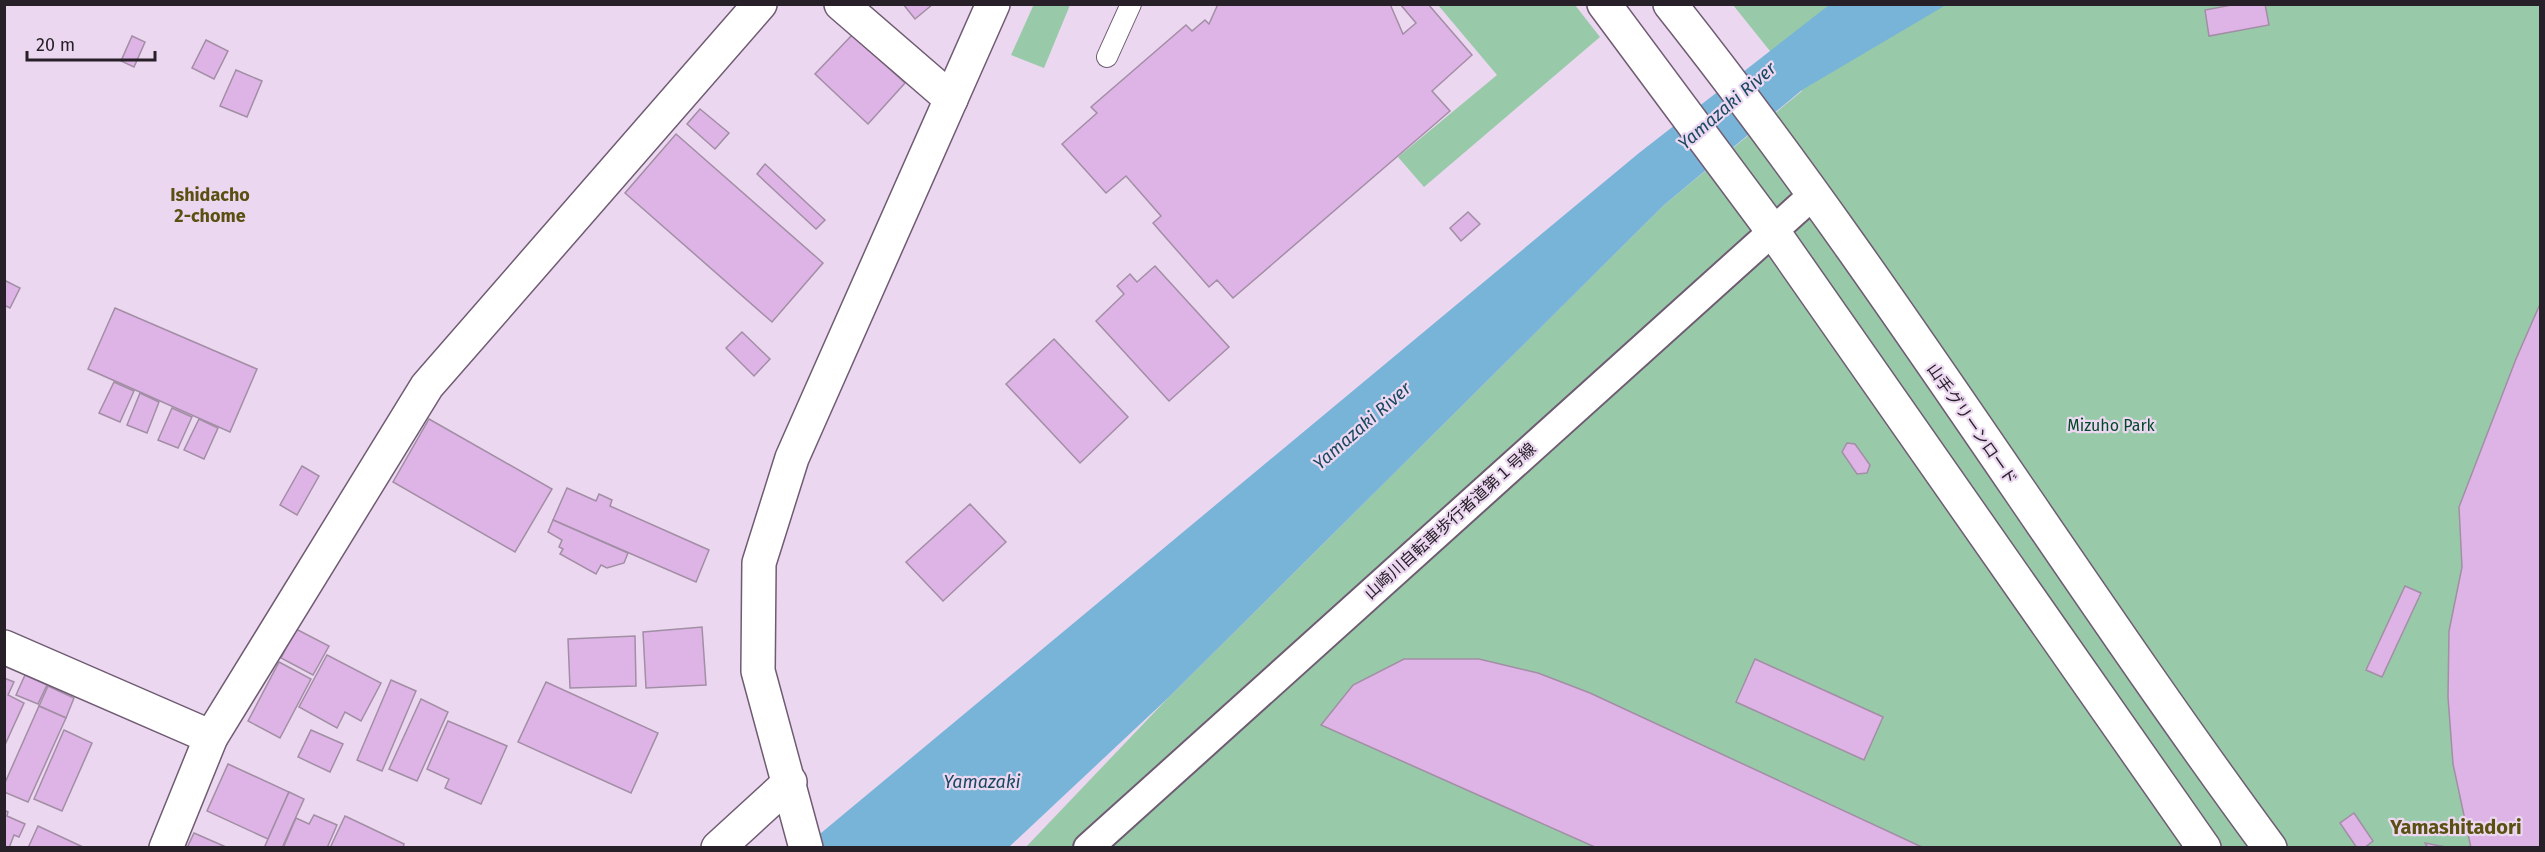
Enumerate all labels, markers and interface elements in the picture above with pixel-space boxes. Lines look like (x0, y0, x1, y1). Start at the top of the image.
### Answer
scale bar (27, 24, 154, 62)
text: 20 m (36, 34, 75, 56)
water label: Yamazaki River (1674, 57, 1781, 154)
district label: Ishidacho 2-chome (170, 184, 250, 227)
street label: 山手グリーンロード (1923, 360, 2021, 488)
water label: Yamazaki River (1309, 377, 1416, 474)
park label: Mizuho Park (2067, 416, 2156, 435)
street label: 山崎川自転車歩行者道第１号線 (1360, 439, 1540, 603)
water label: Yamazaki (943, 771, 1021, 793)
district label: Yamashitadori (2389, 815, 2522, 839)

